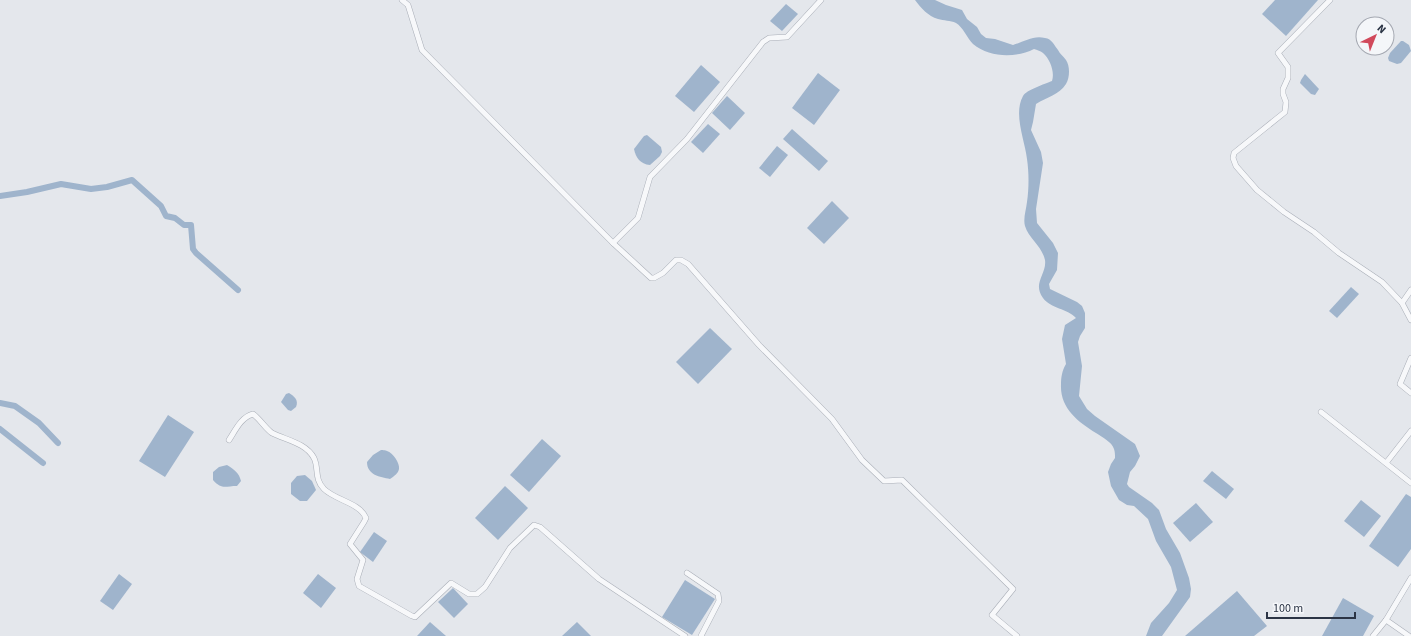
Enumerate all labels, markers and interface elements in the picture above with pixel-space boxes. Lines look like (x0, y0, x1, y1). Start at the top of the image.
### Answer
north arrow (1355, 16, 1395, 56)
text: N (1374, 21, 1389, 37)
scale bar (1267, 594, 1355, 620)
text: 100 m (1273, 600, 1303, 617)

